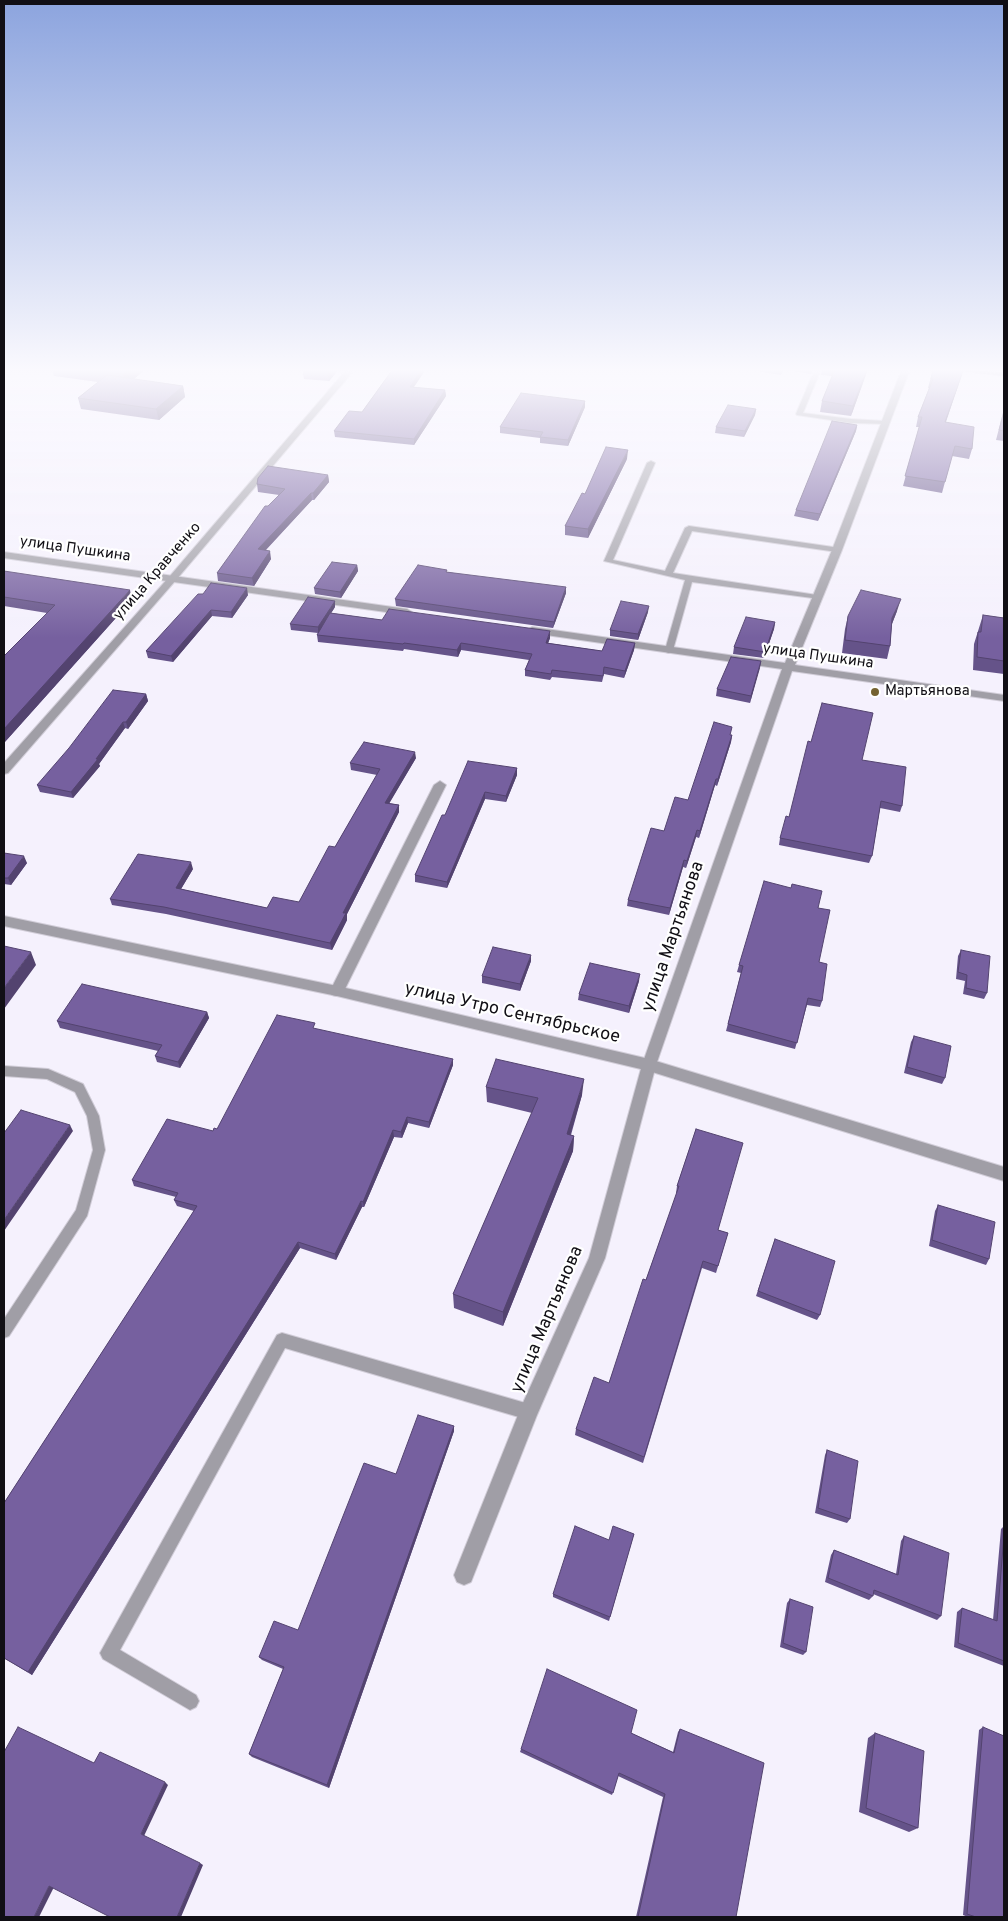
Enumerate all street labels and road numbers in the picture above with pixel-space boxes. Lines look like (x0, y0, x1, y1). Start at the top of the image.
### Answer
street label: улица Кравченко (110, 519, 206, 625)
street label: улица Пушкина (18, 533, 132, 567)
street label: улица Пушкина (761, 640, 875, 674)
street label: улица Мартьянова (638, 859, 710, 1015)
street label: улица Утро Сентябрьское (402, 979, 622, 1049)
street label: улица Мартьянова (507, 1243, 589, 1397)

